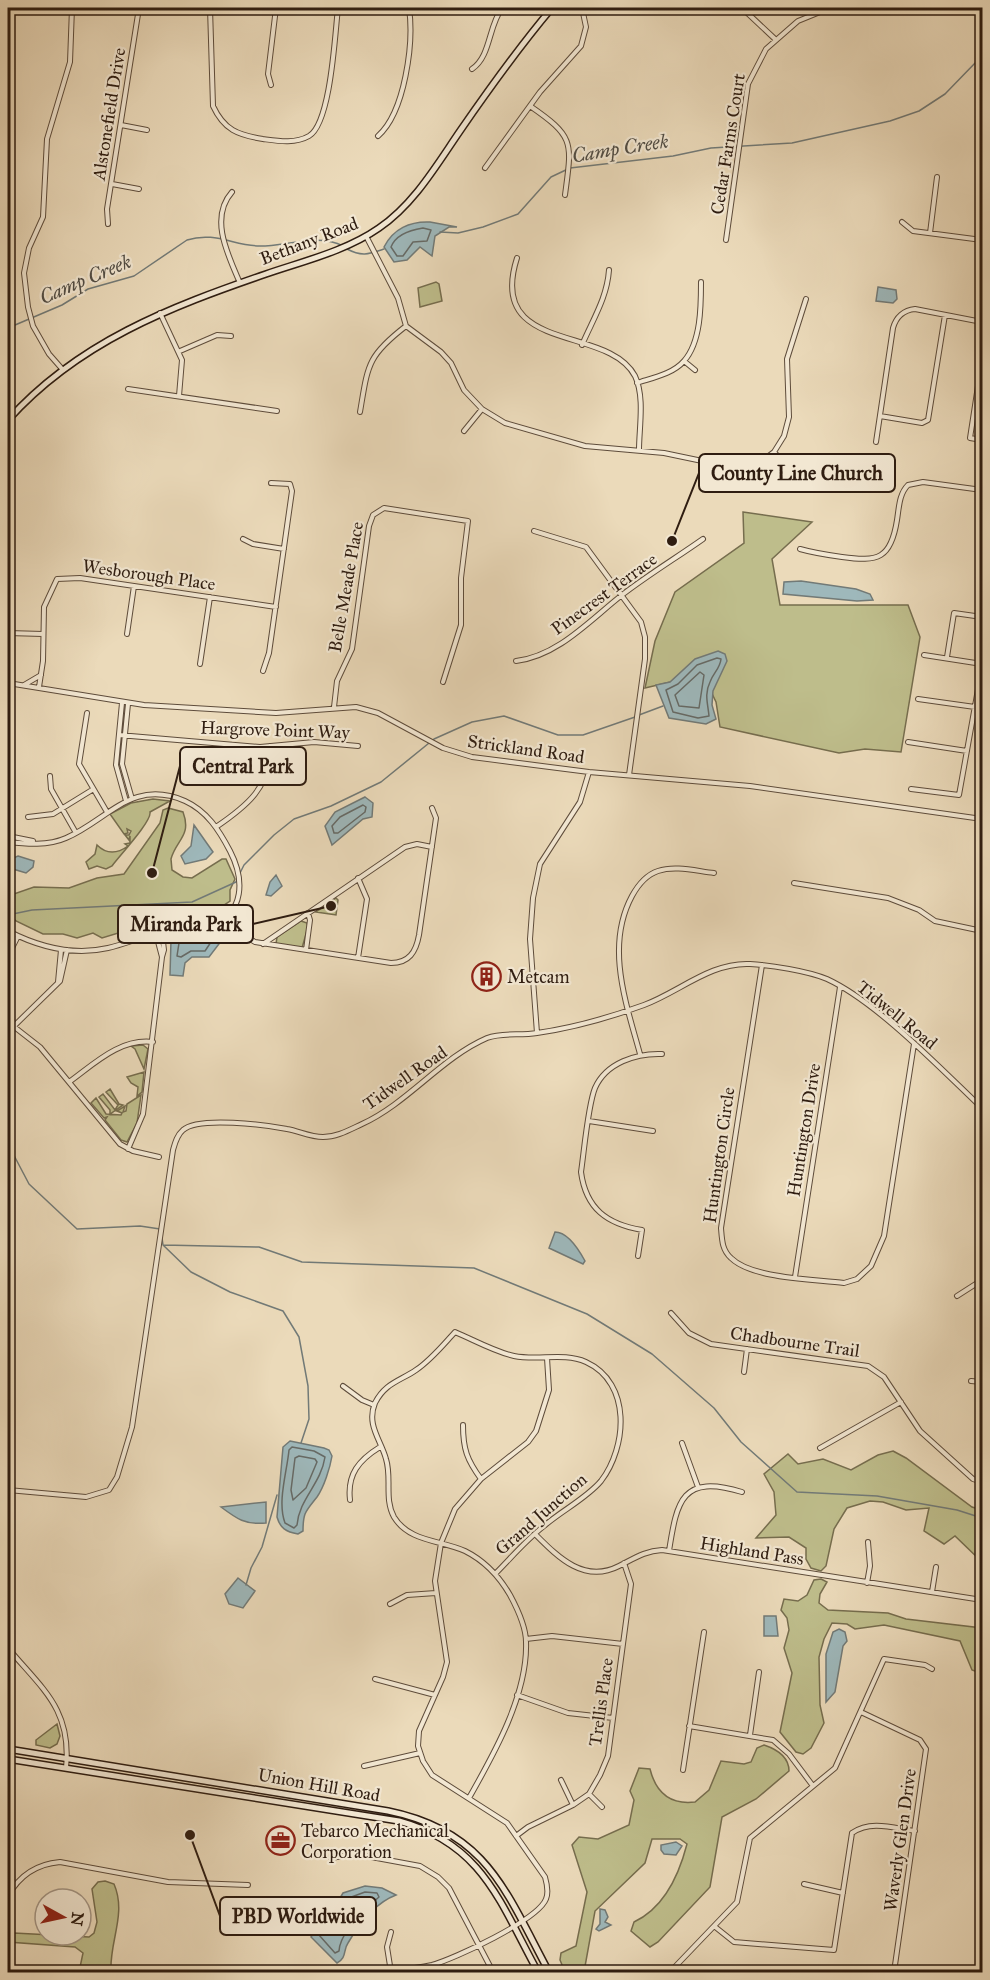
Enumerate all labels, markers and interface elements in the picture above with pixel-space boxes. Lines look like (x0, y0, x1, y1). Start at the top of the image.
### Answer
street label: Alstonefield Drive (88, 46, 130, 183)
street label: Cedar Farms Court (706, 71, 750, 216)
water label: Camp Creek (570, 129, 670, 168)
street label: Bethany Road (257, 212, 361, 270)
water label: Camp Creek (35, 249, 135, 310)
callout: County Line Church (699, 454, 895, 492)
text: County Line Church (711, 461, 884, 486)
street label: Belle Meade Place (324, 520, 368, 654)
street label: Pinecrest Terrace (547, 548, 661, 640)
street label: Wesborough Place (81, 555, 217, 596)
street label: Hargrove Point Way (200, 716, 351, 745)
street label: Strickland Road (466, 730, 586, 768)
callout: Central Park (180, 747, 306, 785)
text: Central Park (192, 754, 295, 778)
callout: Miranda Park (118, 905, 253, 943)
text: Miranda Park (130, 912, 243, 936)
building icon: Metcam (470, 961, 502, 993)
place label: Metcam (507, 966, 570, 988)
street label: Tidwell Road (852, 976, 942, 1054)
street label: Tidwell Road (359, 1041, 451, 1115)
street label: Huntington Drive (783, 1062, 826, 1198)
street label: Huntington Circle (699, 1086, 740, 1225)
street label: Chadbourne Trail (729, 1322, 861, 1362)
street label: Grand Junction (491, 1468, 592, 1560)
street label: Highland Pass (698, 1532, 805, 1571)
street label: Trellis Place (584, 1656, 618, 1748)
street label: Union Hill Road (256, 1763, 382, 1807)
street label: Waverly Glen Drive (879, 1767, 921, 1913)
place label: Tebarco Mechanical Corporation (301, 1820, 449, 1863)
office icon: Tebarco Mechanical Corporation (264, 1825, 296, 1857)
north arrow (33, 1887, 93, 1947)
callout: PBD Worldwide (220, 1897, 376, 1935)
text: PBD Worldwide (232, 1904, 365, 1928)
text: N (67, 1911, 88, 1927)

